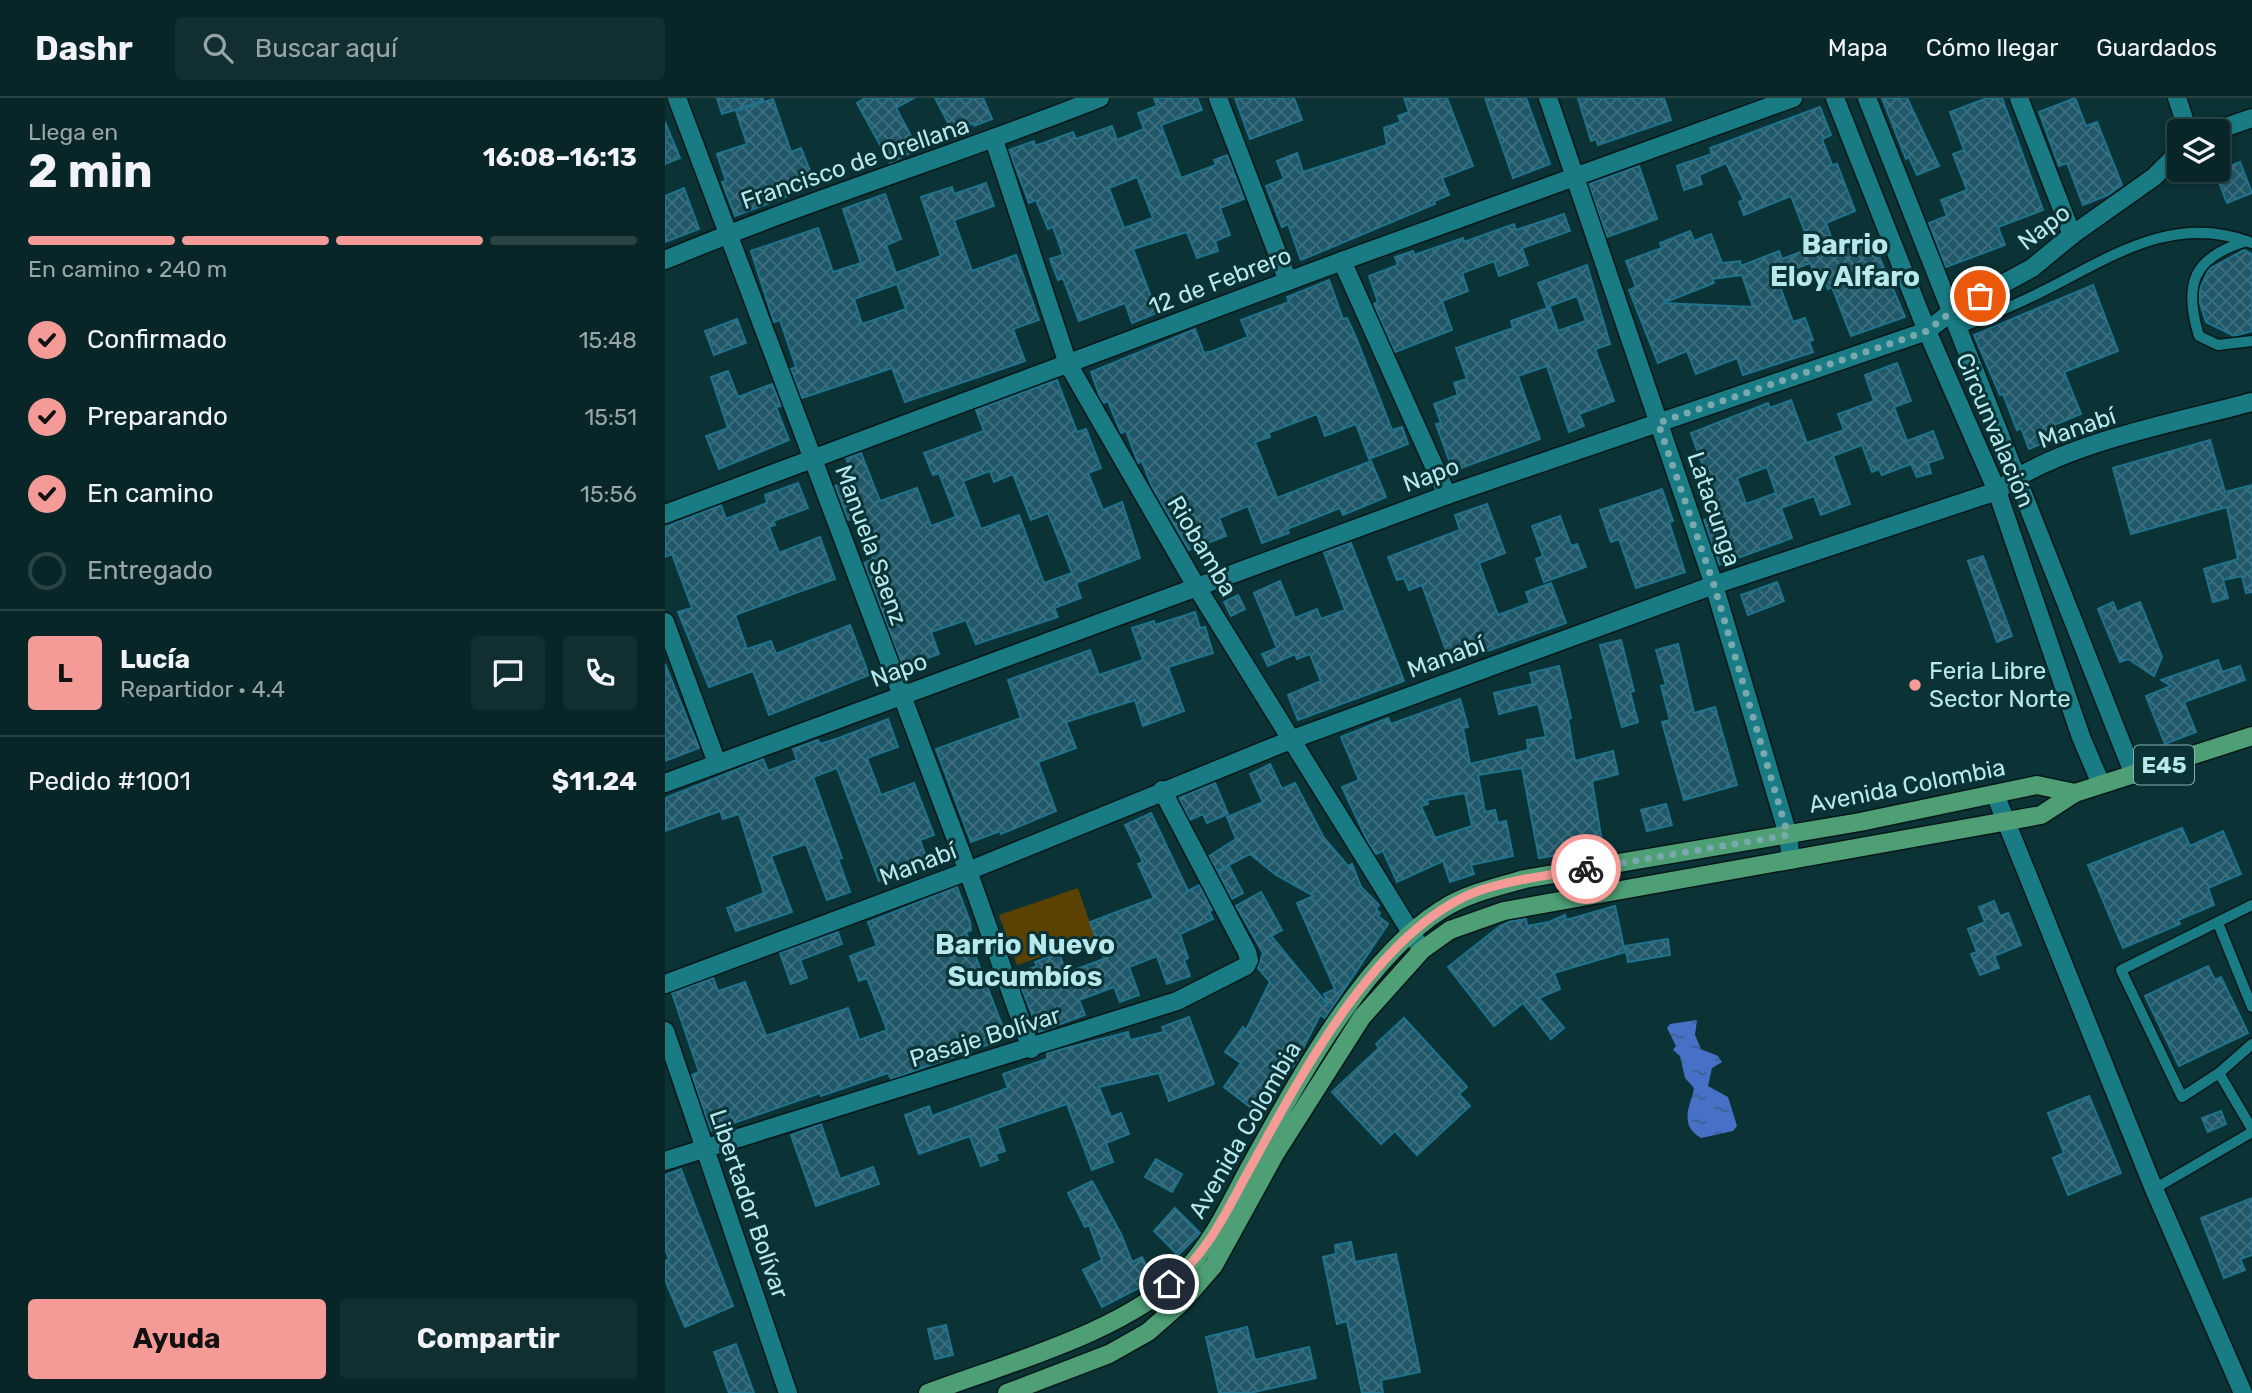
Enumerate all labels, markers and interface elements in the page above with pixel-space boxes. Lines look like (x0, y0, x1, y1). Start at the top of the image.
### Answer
search box (175, 17, 665, 80)
text: Dashr (35, 29, 133, 68)
icon: search (199, 29, 237, 67)
text: Buscar aquí (255, 33, 397, 64)
text: Mapa (1828, 34, 1888, 62)
text: Cómo llegar (1926, 34, 2058, 62)
text: Guardados (2096, 34, 2217, 62)
street label: Francisco de Orellana (737, 111, 973, 215)
text: Llega en (28, 118, 118, 146)
map controls (2167, 119, 2230, 182)
button: layers (2167, 119, 2230, 182)
text: 16:08–16:13 (483, 142, 637, 173)
text: 2 min (28, 144, 153, 199)
street label: Napo (2013, 198, 2075, 256)
district label: Barrio Eloy Alfaro (1770, 228, 1920, 293)
street label: 12 de Febrero (1145, 241, 1295, 321)
text: En camino · 240 m (28, 255, 227, 283)
pin (1950, 266, 2010, 326)
icon: bag (1961, 277, 1999, 315)
icon: check (28, 321, 66, 359)
text: Confirmado (87, 324, 227, 355)
text: 15:48 (579, 326, 637, 354)
street label: Circunvalación (1950, 349, 2040, 511)
icon: check (28, 398, 66, 436)
text: Preparando (87, 401, 228, 432)
street label: Manabí (2035, 401, 2121, 454)
text: 15:51 (584, 403, 637, 431)
street label: Latacunga (1681, 448, 1747, 570)
street label: Napo (1399, 452, 1463, 498)
street label: Manuela Saenz (829, 461, 913, 629)
icon: check (28, 475, 66, 513)
text: En camino (87, 478, 214, 509)
text: 15:56 (580, 480, 637, 508)
street label: Riobamba (1161, 491, 1243, 601)
text: Entregado (87, 555, 213, 586)
street label: Manabí (1404, 630, 1490, 684)
button: chat (471, 636, 545, 710)
button: phone (563, 636, 637, 710)
text: Lucía (120, 644, 190, 675)
street label: Napo (867, 647, 931, 693)
place label: Feria Libre Sector Norte (1929, 657, 2071, 713)
text: L (57, 658, 73, 689)
text: Repartidor · 4.4 (120, 675, 285, 703)
marker: Feria Libre Sector Norte (1907, 677, 1923, 693)
road number: E45 (2134, 746, 2194, 785)
street label: Avenida Colombia (1806, 753, 2008, 819)
text: Pedido #1001 (28, 766, 191, 797)
text: $11.24 (552, 766, 637, 797)
courier (1551, 834, 1621, 904)
street label: Manabí (876, 836, 962, 891)
icon: bike (1567, 850, 1605, 888)
district label: Barrio Nuevo Sucumbíos (935, 928, 1115, 993)
street label: Pasaje Bolívar (906, 1001, 1064, 1073)
street label: Avenida Colombia (1183, 1037, 1307, 1223)
street label: Libertador Bolívar (704, 1106, 794, 1302)
pin (1139, 1254, 1199, 1314)
icon: home (1150, 1265, 1188, 1303)
button: Ayuda (28, 1299, 326, 1379)
button: Compartir (340, 1299, 637, 1379)

